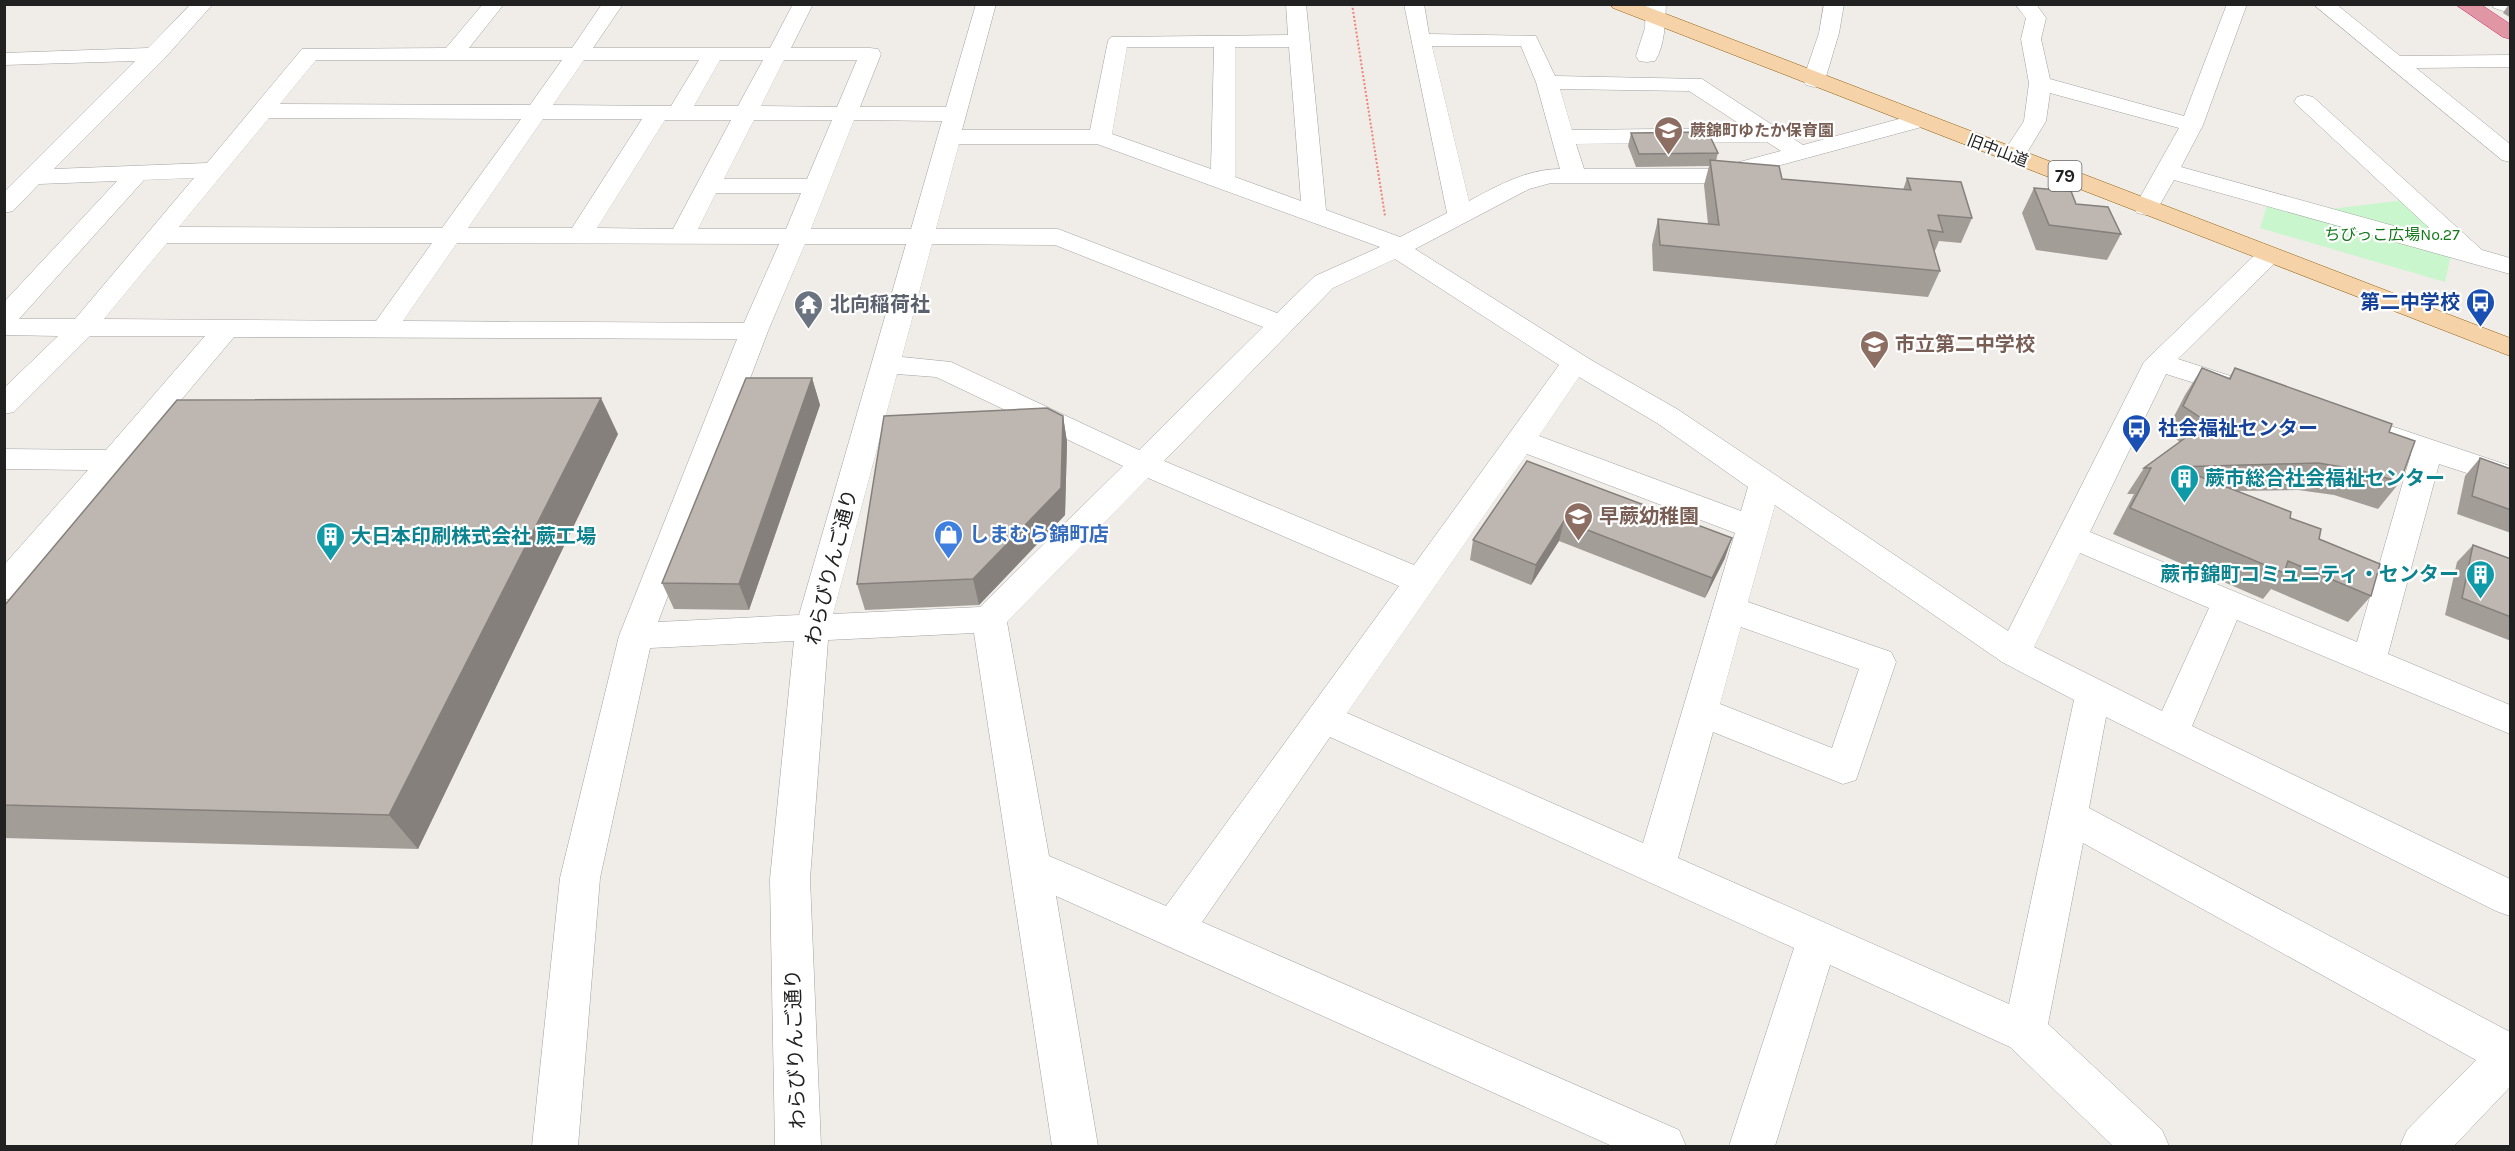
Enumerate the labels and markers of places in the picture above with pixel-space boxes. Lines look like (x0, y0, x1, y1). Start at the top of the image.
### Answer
school or university icon: 蕨錦町ゆたか保育園 (1653, 114, 1685, 156)
place label: 蕨錦町ゆたか保育園 (1690, 121, 1834, 140)
bus stop icon: 第二中学校 (2465, 286, 2497, 328)
temple icon: 北向稲荷社 (793, 288, 825, 330)
place label: 第二中学校 (2360, 291, 2460, 314)
place label: 北向稲荷社 (830, 293, 930, 316)
school or university icon: 市立第二中学校 (1858, 328, 1890, 370)
place label: 市立第二中学校 (1895, 333, 2035, 356)
bus stop icon: 社会福祉センター (2121, 412, 2153, 454)
place label: 社会福祉センター (2158, 417, 2318, 440)
building icon: 蕨市総合社会福祉センター (2168, 462, 2200, 504)
place label: 蕨市総合社会福祉センター (2205, 467, 2445, 490)
school or university icon: 早蕨幼稚園 (1562, 500, 1594, 542)
place label: 早蕨幼稚園 (1599, 505, 1699, 528)
shop icon: しまむら錦町店 (932, 518, 964, 560)
building icon: 大日本印刷株式会社 蕨工場 (314, 520, 346, 562)
place label: しまむら錦町店 (969, 523, 1109, 546)
place label: 大日本印刷株式会社 蕨工場 (351, 525, 596, 548)
building icon: 蕨市錦町コミュニティ・センター (2464, 558, 2496, 600)
place label: 蕨市錦町コミュニティ・センター (2160, 563, 2459, 586)

